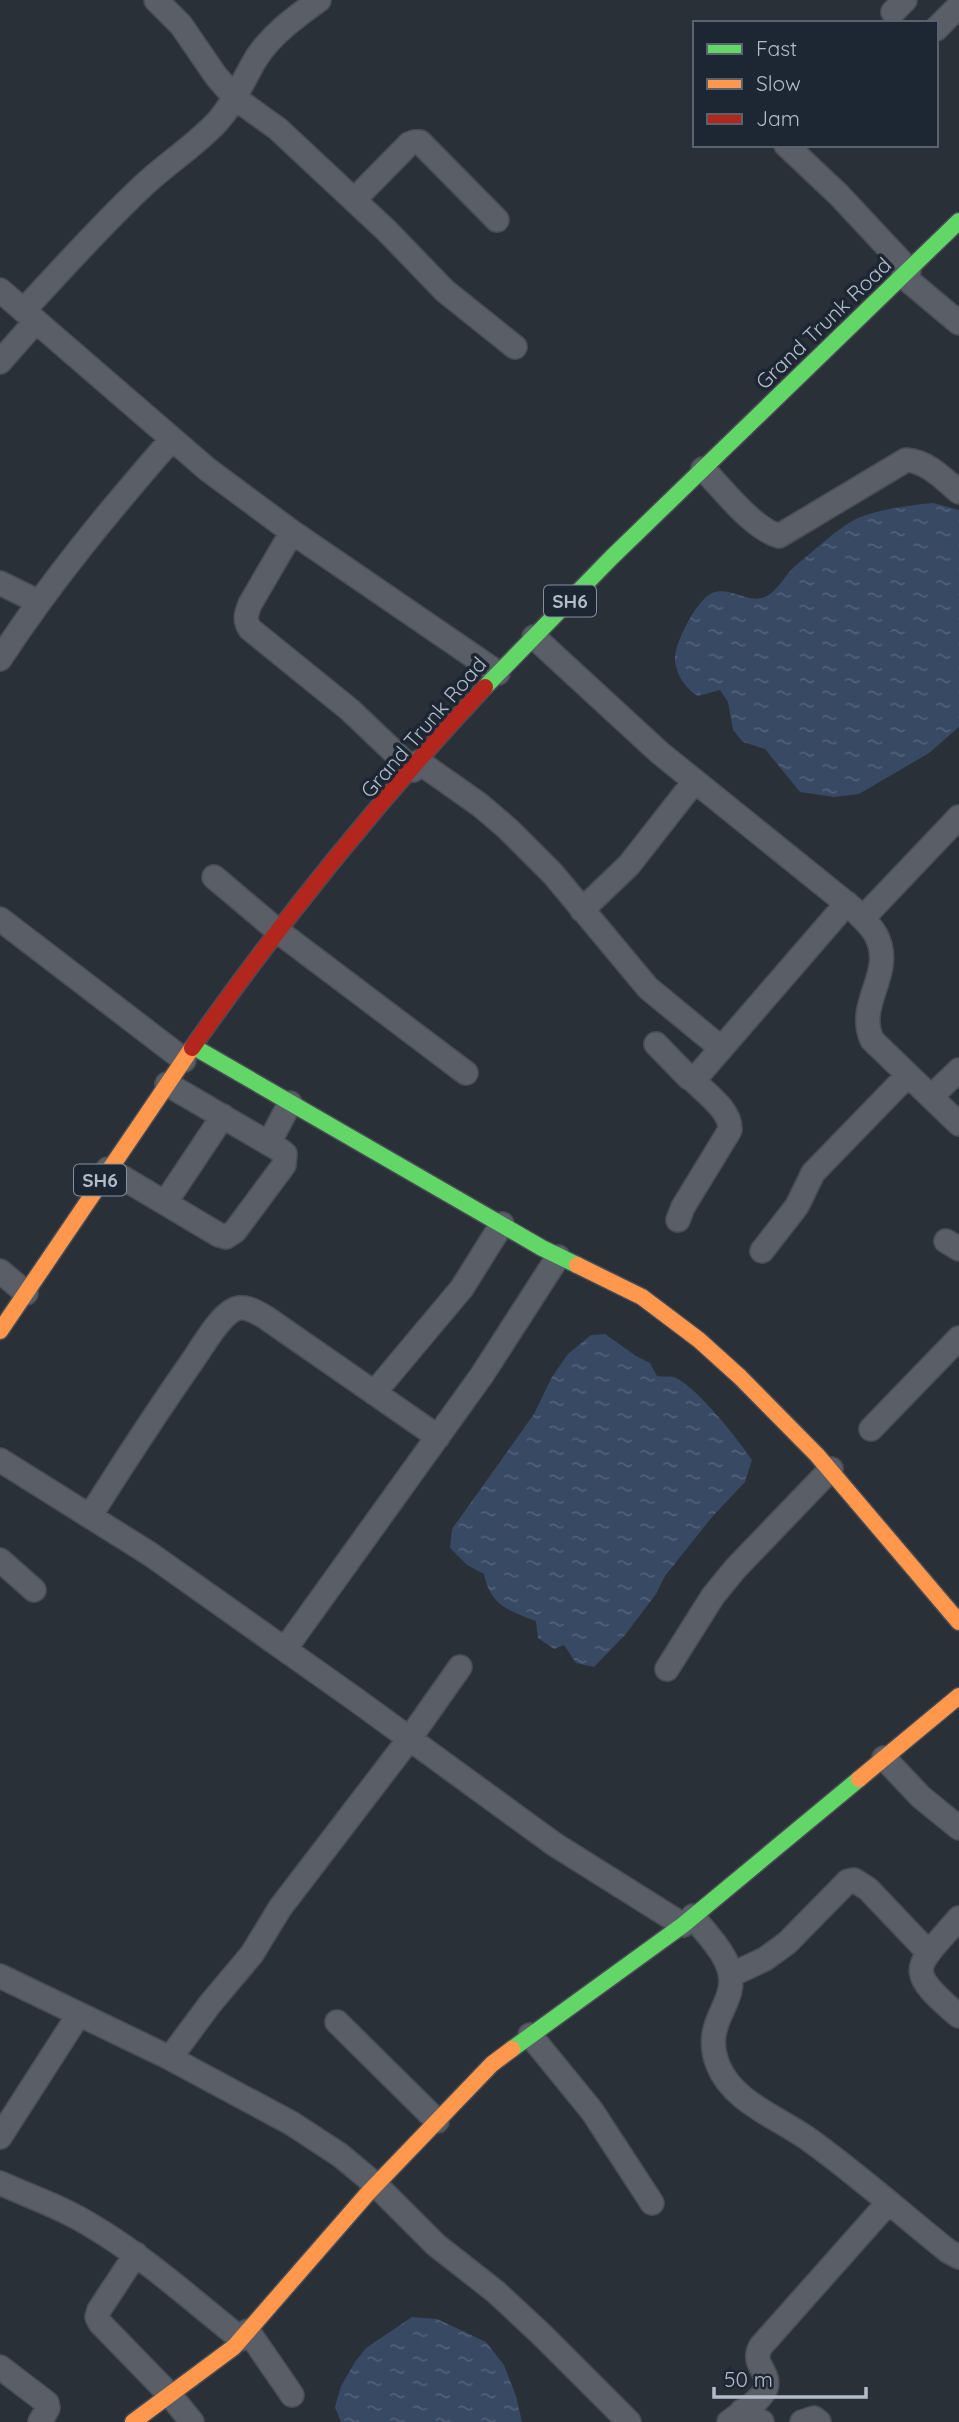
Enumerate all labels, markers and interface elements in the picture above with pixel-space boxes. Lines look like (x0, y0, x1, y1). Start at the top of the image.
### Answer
legend (693, 21, 938, 147)
text: Fast (756, 35, 797, 61)
text: Slow (756, 70, 801, 96)
text: Jam (756, 105, 800, 131)
street label: Grand Trunk Road (750, 252, 896, 394)
road number: SH6 (544, 586, 596, 616)
street label: Grand Trunk Road (355, 651, 491, 803)
road number: SH6 (74, 1164, 126, 1196)
scale bar (714, 2356, 866, 2400)
text: 50 m (724, 2366, 773, 2392)

